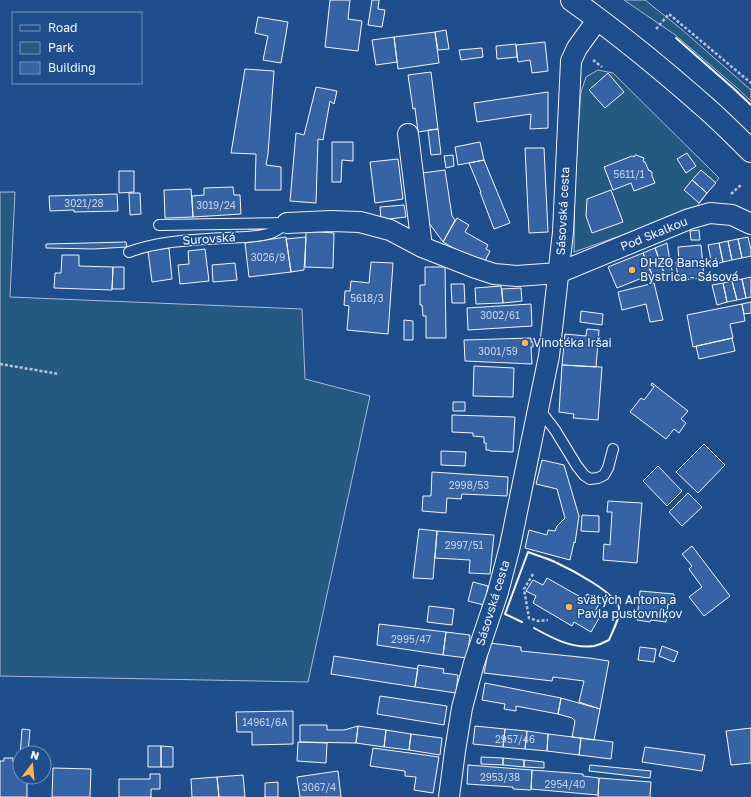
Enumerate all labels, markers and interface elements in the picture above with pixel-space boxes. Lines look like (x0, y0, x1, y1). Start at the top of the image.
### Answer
legend (12, 12, 142, 84)
text: Road (48, 20, 77, 35)
text: Park (48, 40, 74, 55)
text: Building (48, 60, 96, 75)
street label: Sásovská cesta (553, 166, 572, 256)
house number: 5611/1 (613, 168, 645, 180)
house number: 3021/28 (64, 197, 104, 209)
house number: 3019/24 (196, 199, 236, 211)
street label: Pod Skalkou (618, 213, 690, 254)
street label: Surovská (182, 229, 236, 248)
house number: 3026/9 (251, 251, 285, 263)
place label: DHZO Banská Bystrica - Sásová (640, 255, 739, 284)
marker: DHZO Banská Bystrica - Sásová (627, 265, 637, 275)
house number: 5618/3 (350, 292, 384, 304)
house number: 3002/61 (480, 309, 520, 321)
place label: Vinotéka Iršai (533, 335, 612, 350)
marker: Vinotéka Iršai (520, 338, 530, 348)
house number: 3001/59 (478, 345, 518, 357)
house number: 2998/53 (449, 479, 489, 491)
house number: 2997/51 (445, 539, 483, 551)
street label: Sásovská cesta (472, 558, 513, 647)
place label: svätých Antona a Pavla pustovníkov (577, 592, 682, 621)
marker: svätých Antona a Pavla pustovníkov (564, 602, 574, 612)
house number: 2995/47 (391, 633, 431, 645)
house number: 14961/6A (242, 716, 288, 728)
house number: 2957/46 (495, 733, 535, 745)
north arrow (12, 745, 52, 785)
text: N (29, 748, 41, 762)
house number: 2953/38 (480, 771, 520, 783)
house number: 2954/40 (545, 778, 585, 790)
house number: 3067/4 (302, 781, 336, 793)

